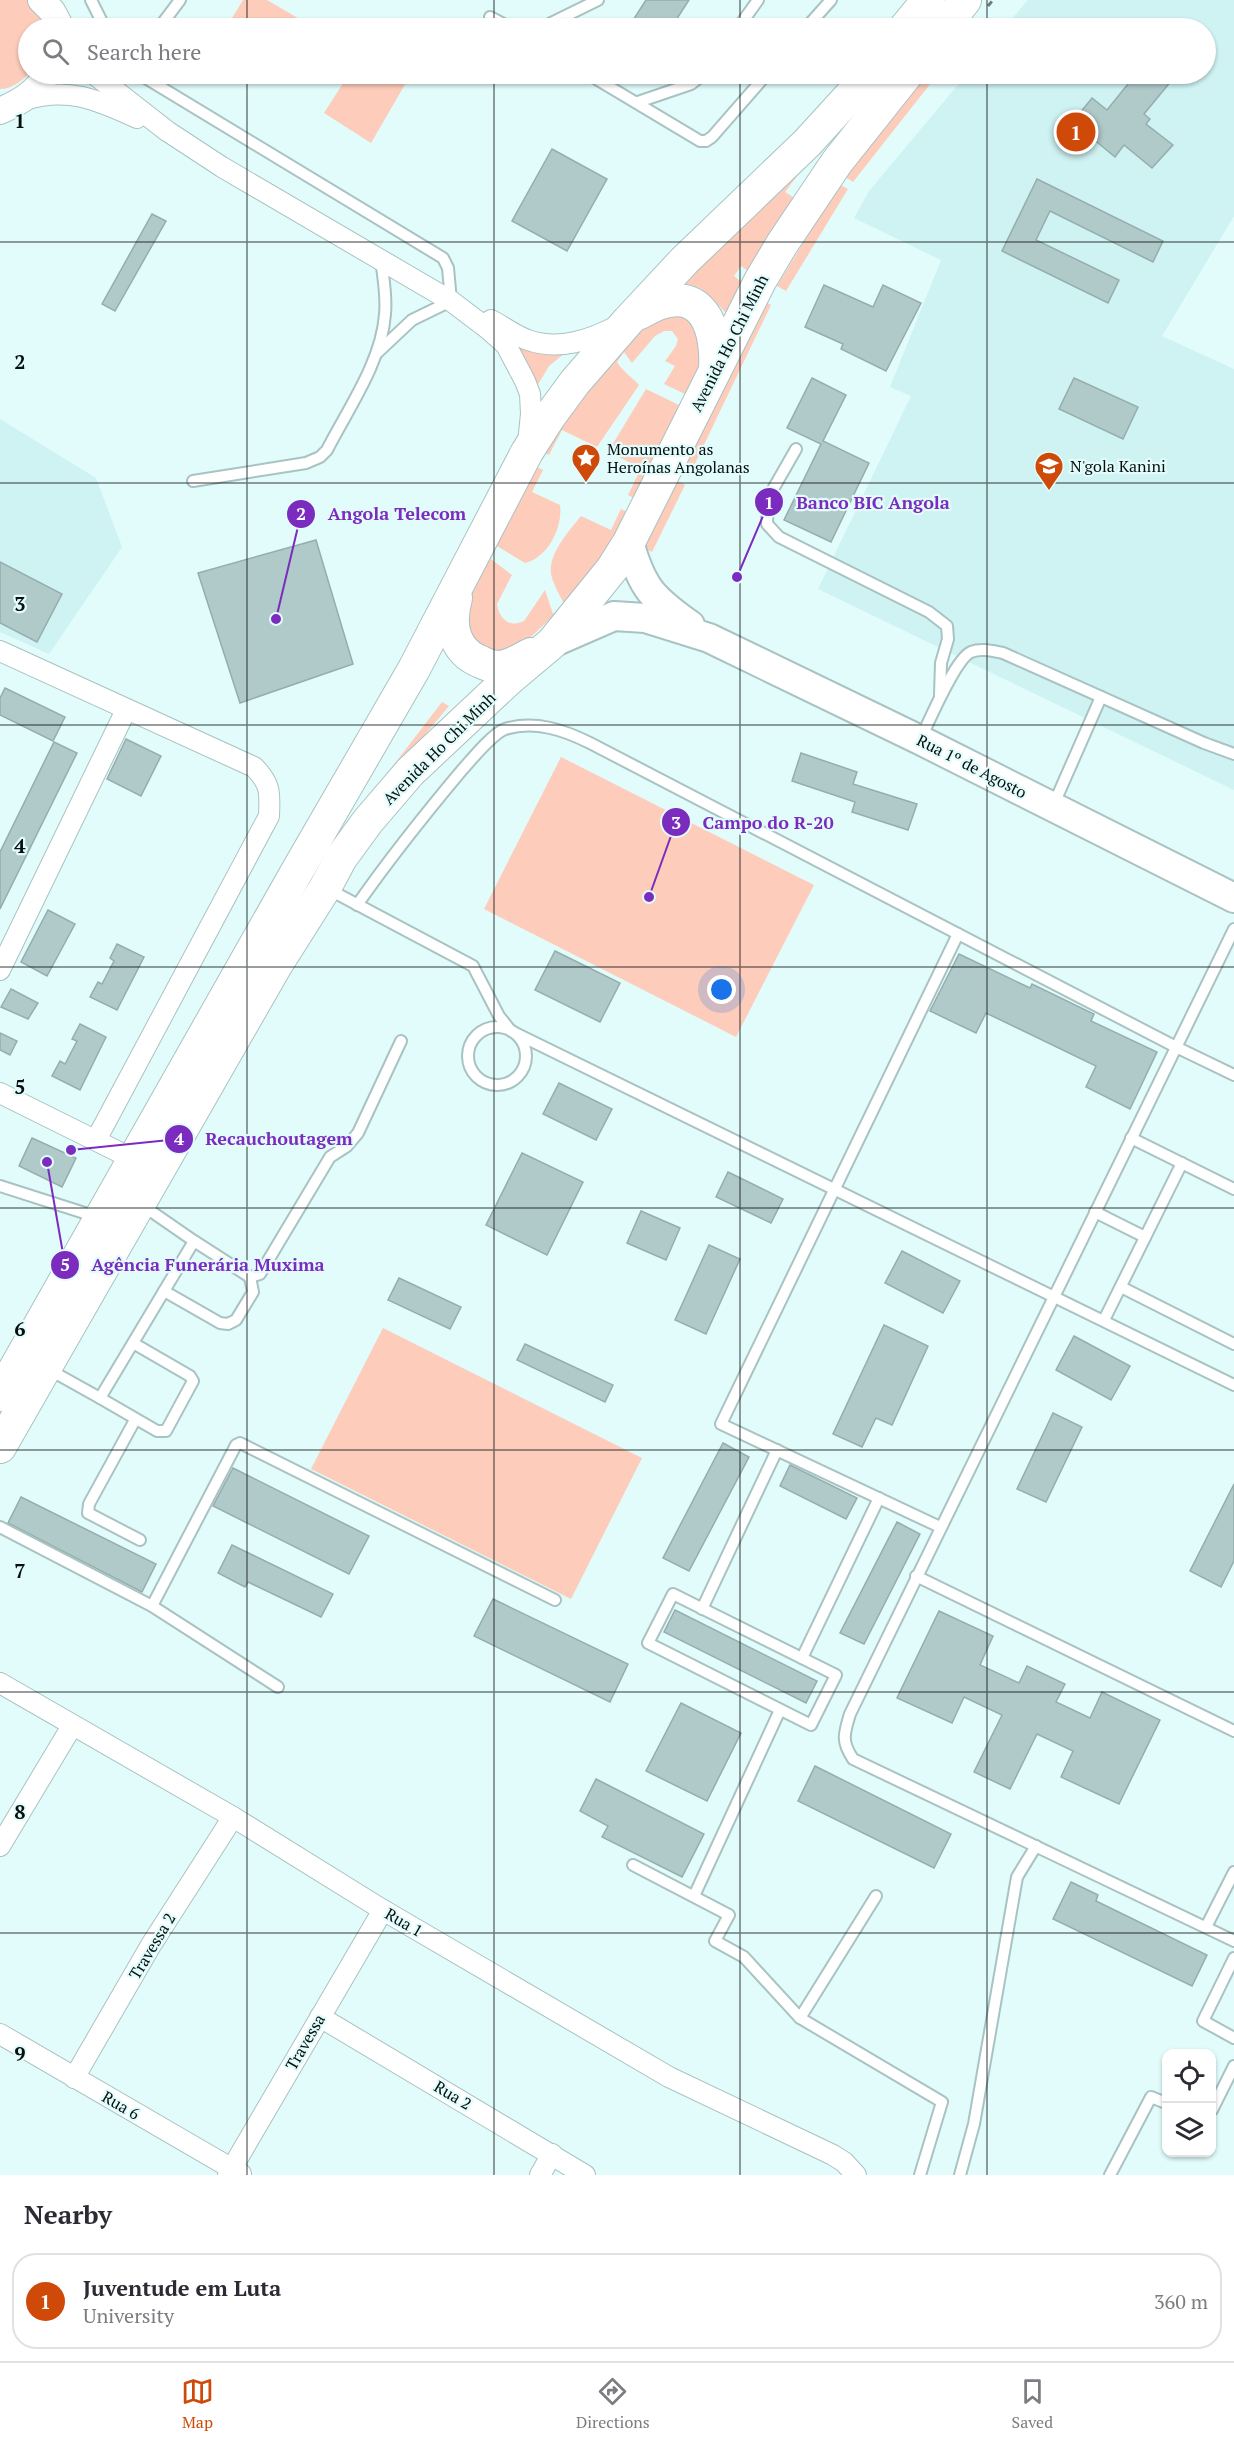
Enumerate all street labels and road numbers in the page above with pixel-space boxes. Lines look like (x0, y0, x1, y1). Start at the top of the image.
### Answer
street label: Avenida Ho Chi Minh (685, 270, 773, 415)
street label: Avenida Ho Chi Minh (378, 686, 501, 809)
street label: Rua 1º de Agosto (913, 729, 1031, 803)
street label: Rua 1 (381, 1903, 427, 1941)
street label: Travessa 2 (124, 1909, 180, 1983)
street label: Travessa (280, 2010, 330, 2074)
street label: Rua 2 (430, 2075, 476, 2115)
street label: Rua 6 (98, 2086, 144, 2125)

